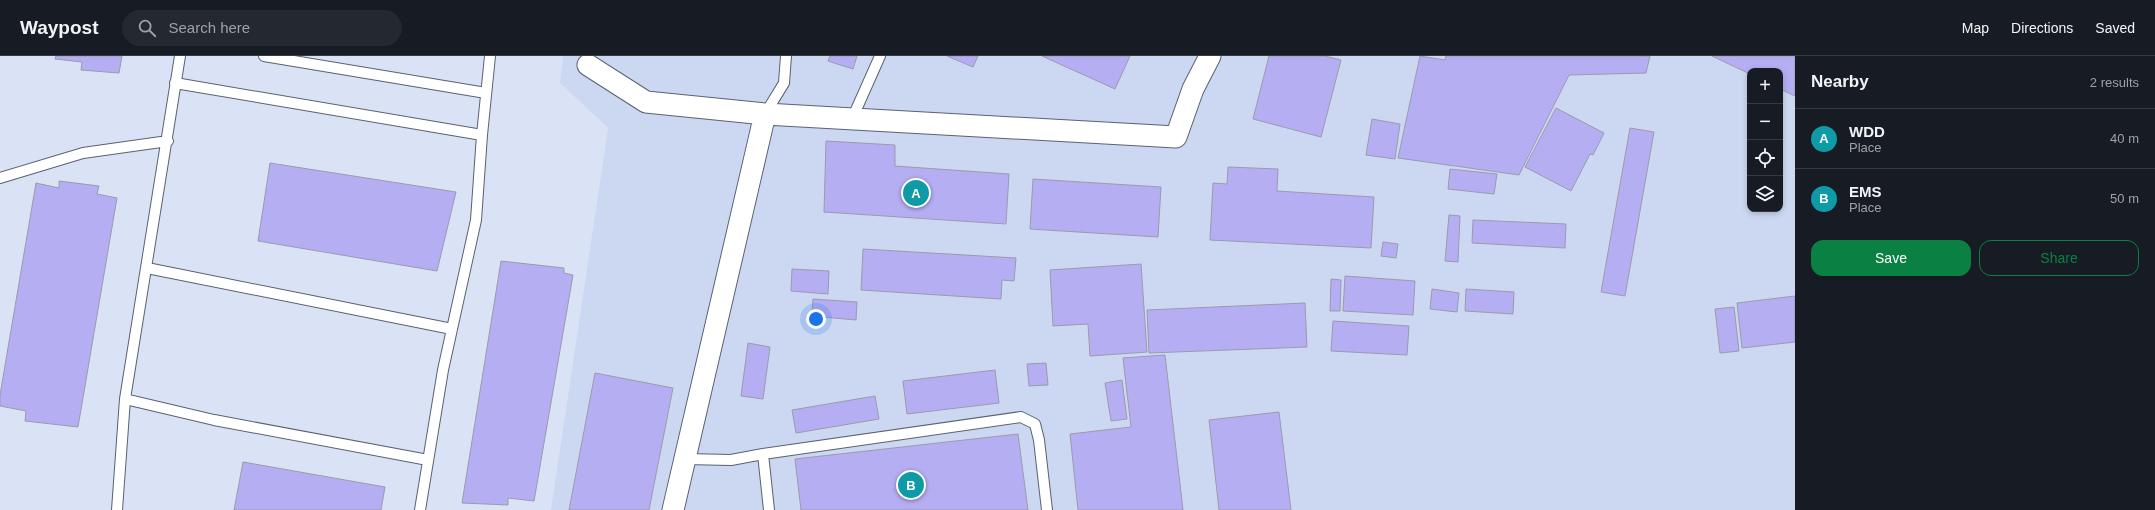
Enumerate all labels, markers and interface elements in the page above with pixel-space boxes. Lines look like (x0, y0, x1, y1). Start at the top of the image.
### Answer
search box (122, 10, 402, 46)
text: Waypost (20, 17, 98, 38)
icon: search (136, 17, 158, 39)
text: Search here (168, 19, 250, 36)
text: Map (1962, 20, 1989, 36)
text: Directions (2011, 20, 2073, 36)
text: Saved (2095, 20, 2135, 36)
map controls (1747, 68, 1783, 212)
button: + (1747, 68, 1783, 104)
text: Nearby (1811, 72, 1869, 91)
text: 2 results (2090, 75, 2139, 90)
button: − (1747, 104, 1783, 140)
text: WDD (1849, 123, 1885, 140)
text: A (1819, 131, 1829, 146)
text: 40 m (2110, 131, 2139, 146)
button: locate (1747, 140, 1783, 176)
text: Place (1849, 140, 1882, 155)
button: layers (1747, 176, 1783, 212)
pin: A (903, 178, 929, 208)
text: EMS (1849, 183, 1882, 200)
text: B (1819, 191, 1829, 206)
text: 50 m (2110, 191, 2139, 206)
text: Place (1849, 200, 1882, 215)
button: Save (1811, 240, 1971, 276)
button: Share (1979, 240, 2139, 276)
your location (806, 309, 826, 329)
pin: B (898, 470, 924, 500)

